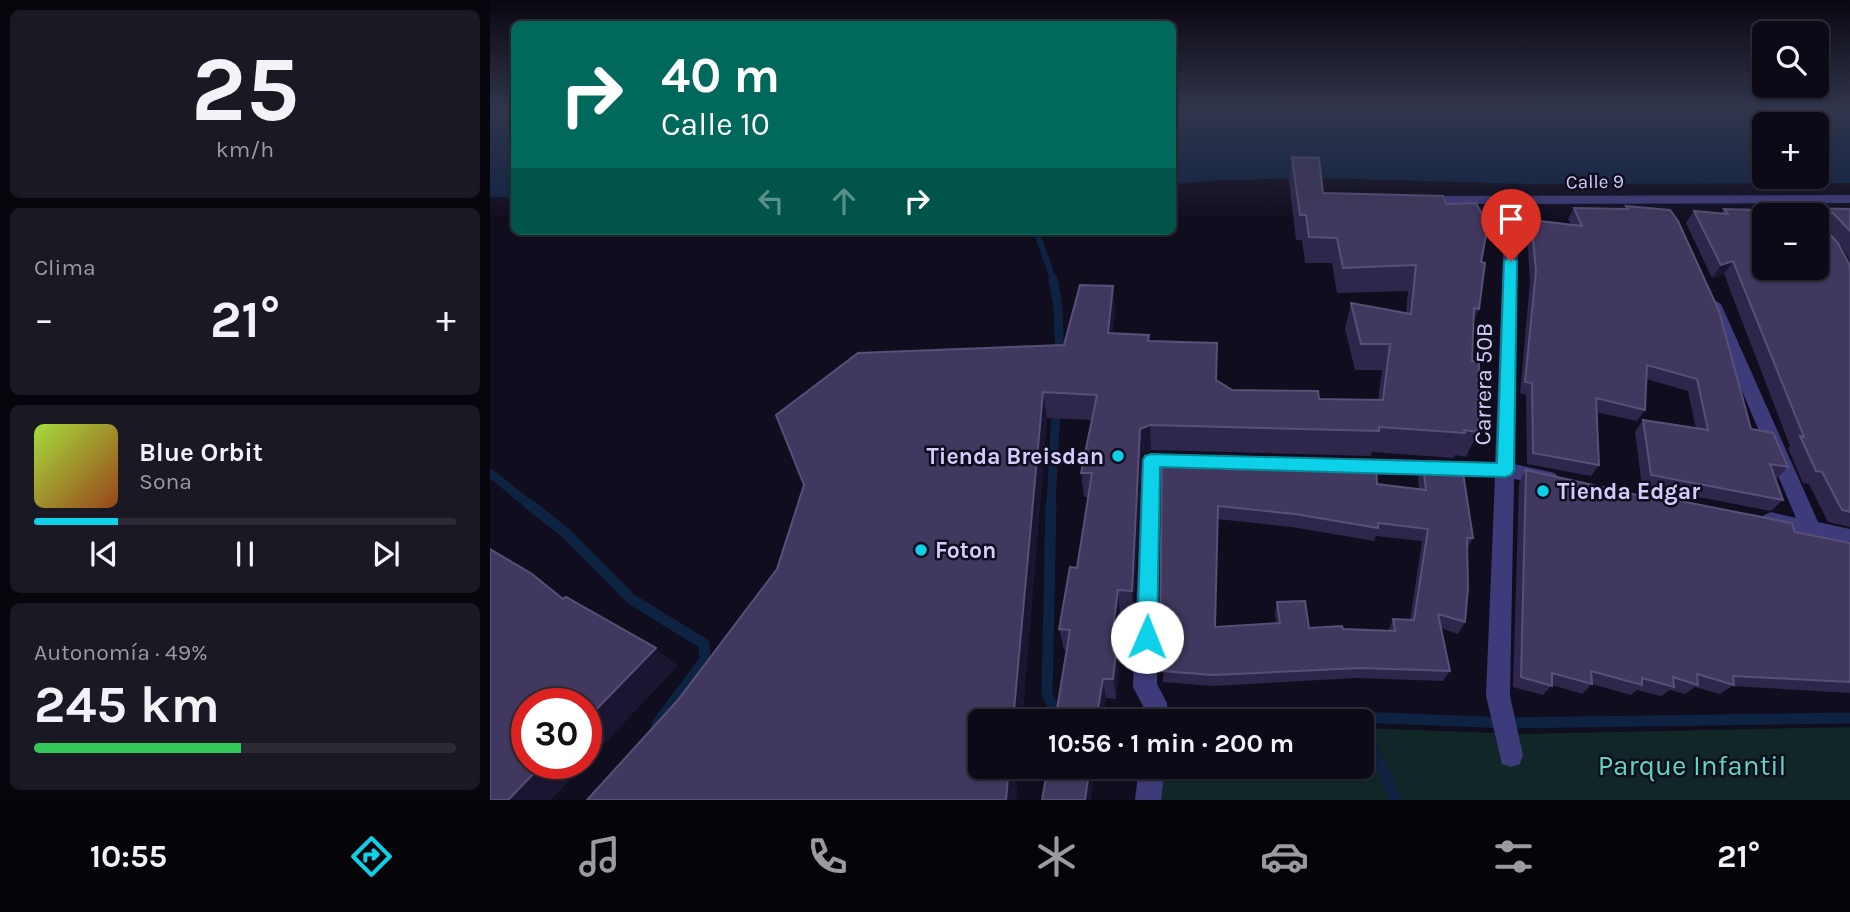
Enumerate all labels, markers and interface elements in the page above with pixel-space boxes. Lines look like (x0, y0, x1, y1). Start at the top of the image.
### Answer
map controls (1752, 21, 1829, 280)
button: search (1752, 21, 1829, 98)
text: 25 (191, 37, 299, 143)
text: 40 m (661, 47, 780, 104)
icon: right (546, 49, 637, 140)
text: Calle 10 (661, 106, 770, 143)
button: + (1752, 112, 1829, 189)
text: km/h (216, 136, 274, 163)
street label: Calle 9 (1566, 170, 1624, 194)
icon: left (752, 182, 790, 220)
icon: ahead (825, 182, 863, 220)
icon: right (898, 182, 936, 220)
pin (1481, 189, 1541, 261)
icon: arrive (1492, 200, 1530, 238)
button: − (1752, 203, 1829, 280)
text: Clima (34, 254, 96, 281)
text: 21° (210, 289, 280, 350)
text: − (34, 297, 54, 342)
text: + (436, 297, 456, 342)
street label: Carrera 50B (1469, 322, 1498, 446)
text: Blue Orbit (139, 437, 263, 468)
place label: Tienda Breisdan (927, 443, 1104, 470)
marker: Tienda Breisdan (1110, 448, 1126, 464)
text: Sona (139, 468, 192, 495)
place label: Tienda Edgar (1557, 478, 1700, 505)
marker: Tienda Edgar (1535, 483, 1551, 499)
icon: previous (85, 535, 123, 573)
icon: pause (226, 535, 264, 573)
icon: next (367, 535, 405, 573)
place label: Foton (935, 537, 996, 564)
marker: Foton (913, 542, 929, 558)
position arrow (1110, 600, 1184, 674)
text: Autonomía · 49% (34, 639, 208, 666)
text: 245 km (34, 674, 220, 735)
speed limit sign: 30 (511, 688, 602, 779)
text: 10:56 · 1 min · 200 m (1048, 728, 1294, 759)
park label: Parque Infantil (1598, 749, 1786, 782)
icon: directions (347, 832, 396, 881)
icon: music (575, 832, 624, 881)
icon: phone (803, 832, 852, 881)
icon: climate (1032, 832, 1081, 881)
icon: car (1260, 832, 1309, 881)
icon: filters (1489, 832, 1538, 881)
text: 10:55 (90, 838, 167, 875)
text: 21° (1717, 838, 1760, 875)

